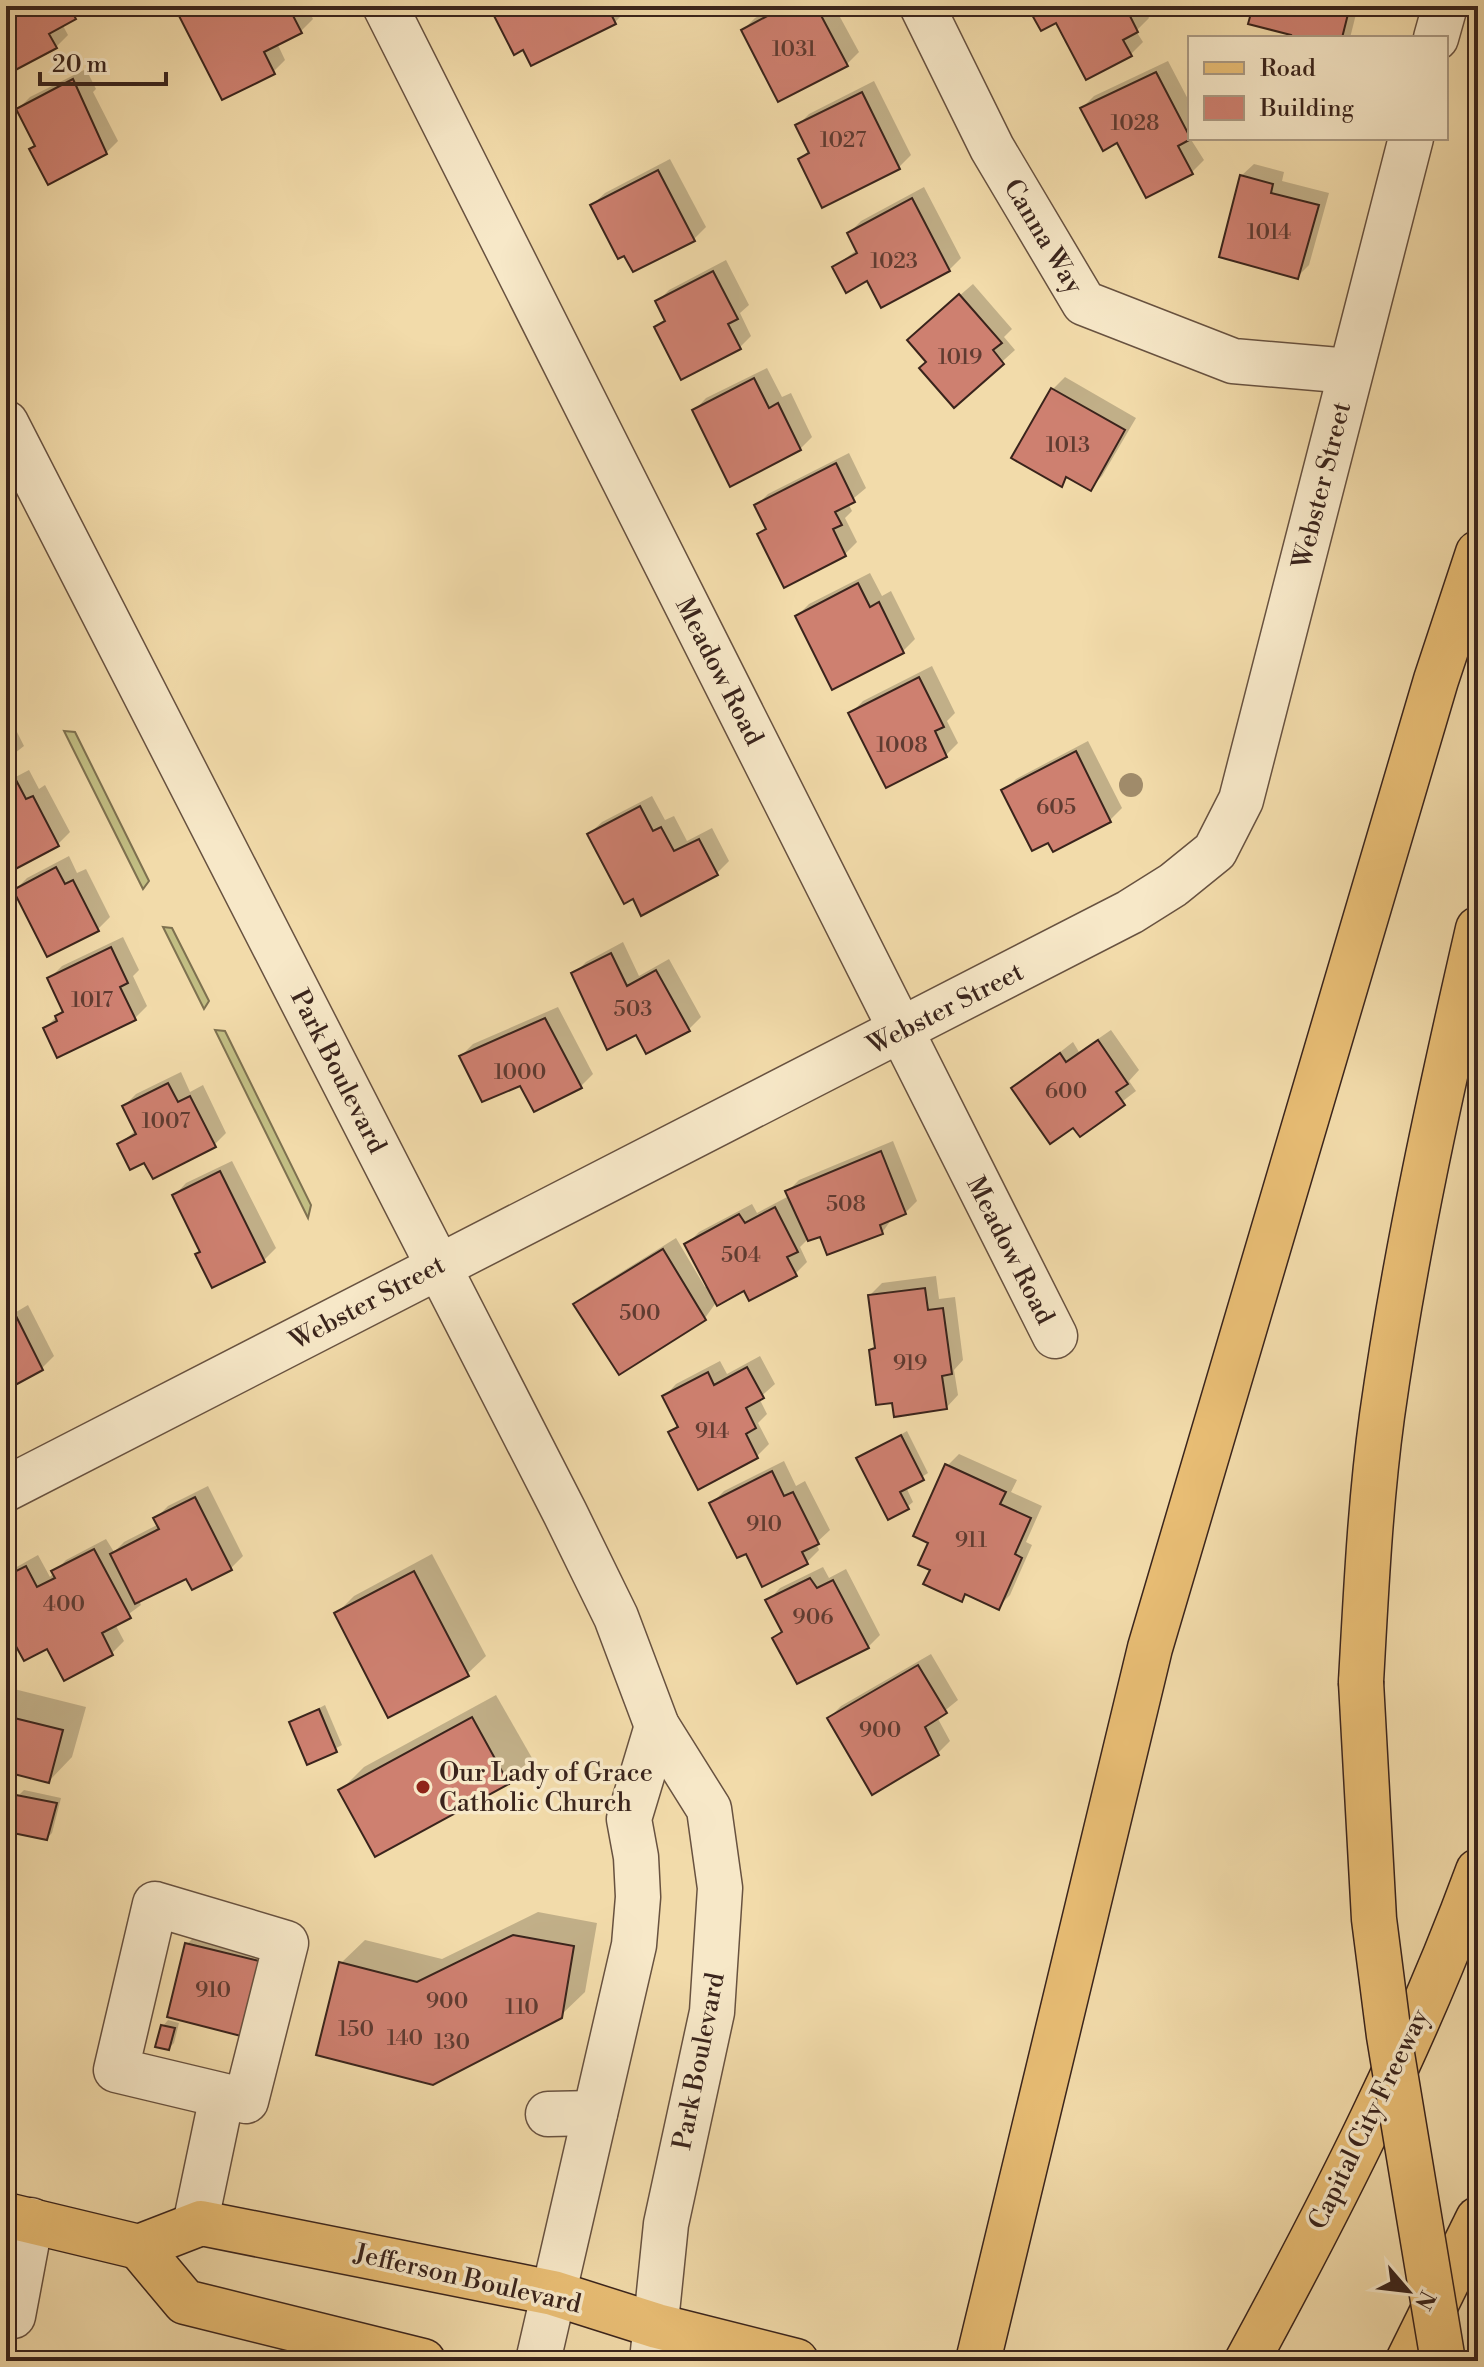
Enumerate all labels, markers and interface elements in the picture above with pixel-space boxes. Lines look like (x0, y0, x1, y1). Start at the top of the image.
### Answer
scale bar (40, 36, 166, 86)
house number: 1031 (772, 36, 817, 63)
legend (1188, 36, 1448, 140)
text: 20 m (52, 50, 108, 80)
text: Road (1260, 54, 1316, 84)
text: Building (1259, 94, 1354, 124)
house number: 1028 (1110, 110, 1160, 137)
house number: 1027 (820, 127, 866, 154)
street label: Canna Way (996, 173, 1090, 300)
house number: 1014 (1247, 219, 1291, 246)
house number: 1023 (870, 248, 918, 275)
house number: 1019 (938, 344, 982, 371)
street label: Webster Street (1286, 399, 1358, 573)
house number: 1013 (1046, 432, 1090, 459)
street label: Meadow Road (668, 592, 770, 751)
house number: 1008 (876, 732, 928, 759)
house number: 605 (1036, 794, 1076, 821)
street label: Webster Street (861, 956, 1029, 1062)
street label: Park Boulevard (283, 984, 393, 1159)
house number: 1017 (71, 987, 113, 1014)
house number: 503 (614, 996, 652, 1023)
house number: 1000 (494, 1059, 546, 1086)
house number: 600 (1045, 1078, 1087, 1105)
house number: 1007 (142, 1108, 190, 1135)
street label: Meadow Road (959, 1171, 1061, 1330)
house number: 508 (826, 1191, 866, 1218)
house number: 504 (721, 1242, 761, 1269)
street label: Webster Street (284, 1249, 450, 1358)
house number: 500 (619, 1300, 661, 1327)
house number: 919 (893, 1350, 927, 1377)
house number: 914 (695, 1418, 729, 1445)
house number: 910 (746, 1511, 782, 1538)
house number: 911 (955, 1527, 988, 1554)
house number: 400 (43, 1591, 85, 1618)
house number: 906 (792, 1604, 834, 1631)
house number: 900 (859, 1717, 901, 1744)
place label: Our Lady of Grace Catholic Church (439, 1757, 653, 1819)
marker: Our Lady of Grace Catholic Church (414, 1778, 432, 1796)
street label: Park Boulevard (666, 1970, 732, 2152)
house number: 910 (195, 1977, 231, 2004)
house number: 900 (426, 1988, 468, 2015)
house number: 110 (505, 1994, 539, 2021)
street label: Capital City Freeway (1302, 2004, 1436, 2235)
house number: 150 (338, 2016, 374, 2043)
house number: 140 (387, 2025, 423, 2052)
house number: 130 (434, 2029, 470, 2056)
street label: Jefferson Boulevard (350, 2237, 585, 2321)
north arrow (1368, 2251, 1448, 2331)
text: N (1408, 2286, 1440, 2314)

